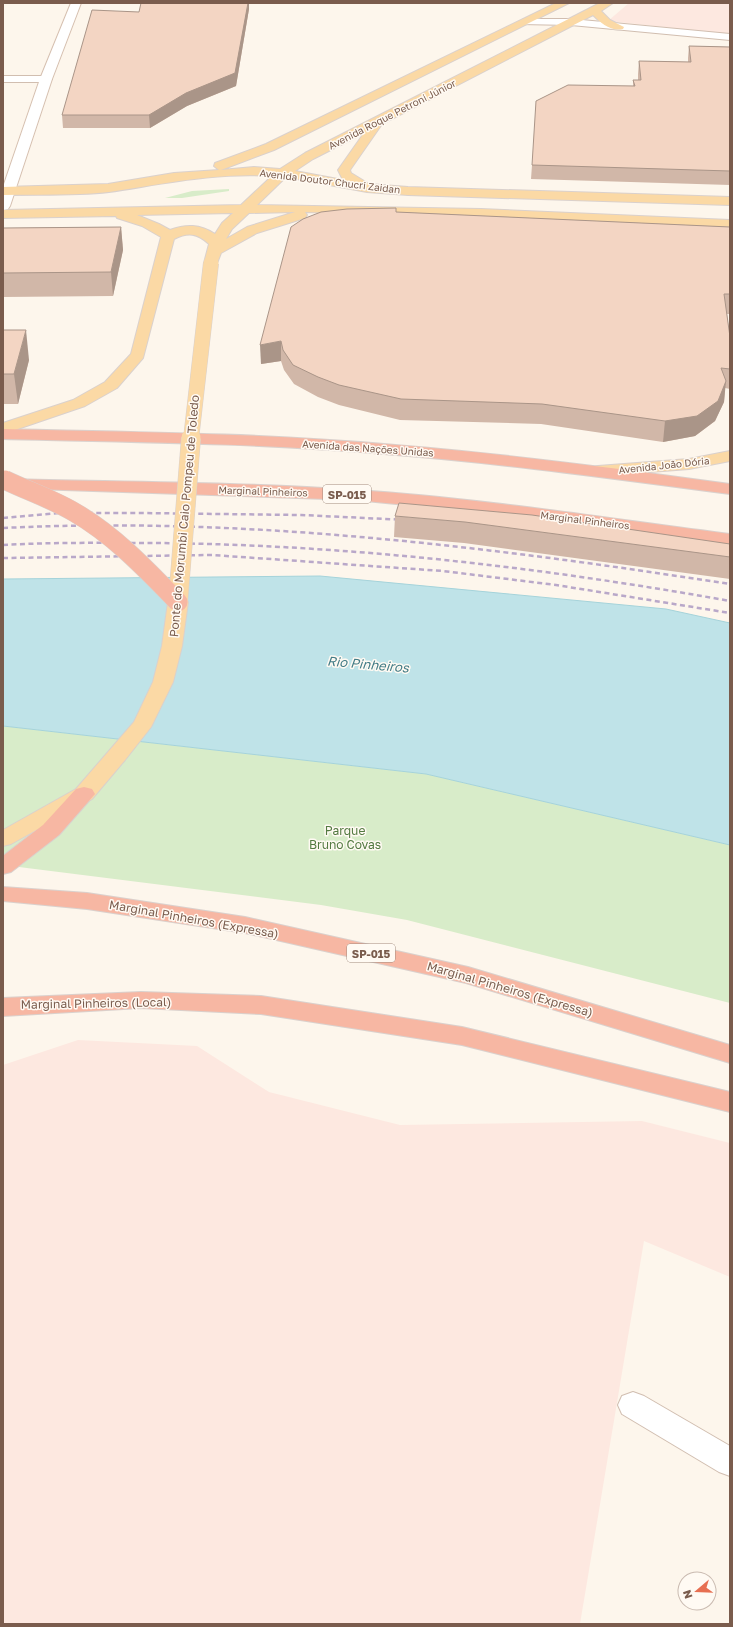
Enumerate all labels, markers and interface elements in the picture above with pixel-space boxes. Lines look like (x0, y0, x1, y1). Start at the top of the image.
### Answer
street label: Avenida Roque Petroni Júnior (326, 77, 458, 151)
street label: Avenida Doutor Chucri Zaidan (259, 166, 401, 196)
street label: Ponte do Morumbi Caio Pompeu de Toledo (166, 394, 202, 638)
street label: Avenida das Nações Unidas (302, 437, 434, 459)
street label: Avenida João Dória (618, 454, 710, 476)
street label: Marginal Pinheiros (218, 483, 308, 499)
road number: SP-015 (323, 485, 371, 503)
street label: Marginal Pinheiros (540, 509, 630, 531)
water label: Rio Pinheiros (326, 652, 411, 676)
park label: Parque Bruno Covas (309, 823, 381, 852)
street label: Marginal Pinheiros (Expressa) (108, 897, 280, 941)
road number: SP-015 (347, 944, 395, 962)
street label: Marginal Pinheiros (Expressa) (425, 958, 595, 1020)
street label: Marginal Pinheiros (Local) (21, 994, 171, 1012)
north arrow (677, 1571, 717, 1611)
text: N (680, 1588, 695, 1600)

